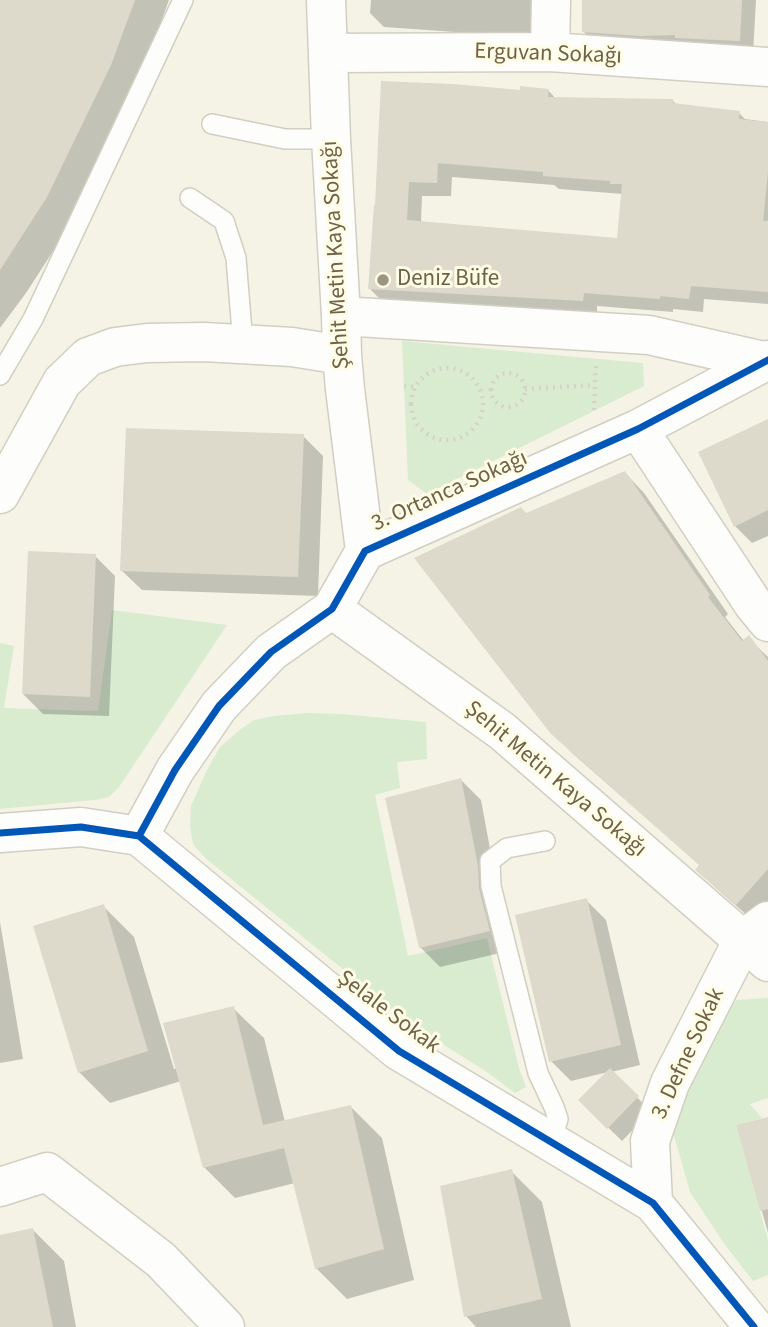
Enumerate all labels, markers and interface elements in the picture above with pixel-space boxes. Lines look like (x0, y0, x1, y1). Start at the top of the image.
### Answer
street label: Erguvan Sokağı (474, 39, 622, 71)
street label: Şehit Metin Kaya Sokağı (317, 140, 357, 370)
place label: Deniz Büfe (397, 266, 499, 294)
marker: Deniz Büfe (375, 272, 391, 288)
street label: 3. Ortanca Sokağı (368, 445, 532, 539)
street label: Şehit Metin Kaya Sokağı (458, 696, 652, 864)
street label: Şelale Sokak (331, 965, 445, 1061)
street label: 3. Defne Sokak (647, 984, 731, 1124)

